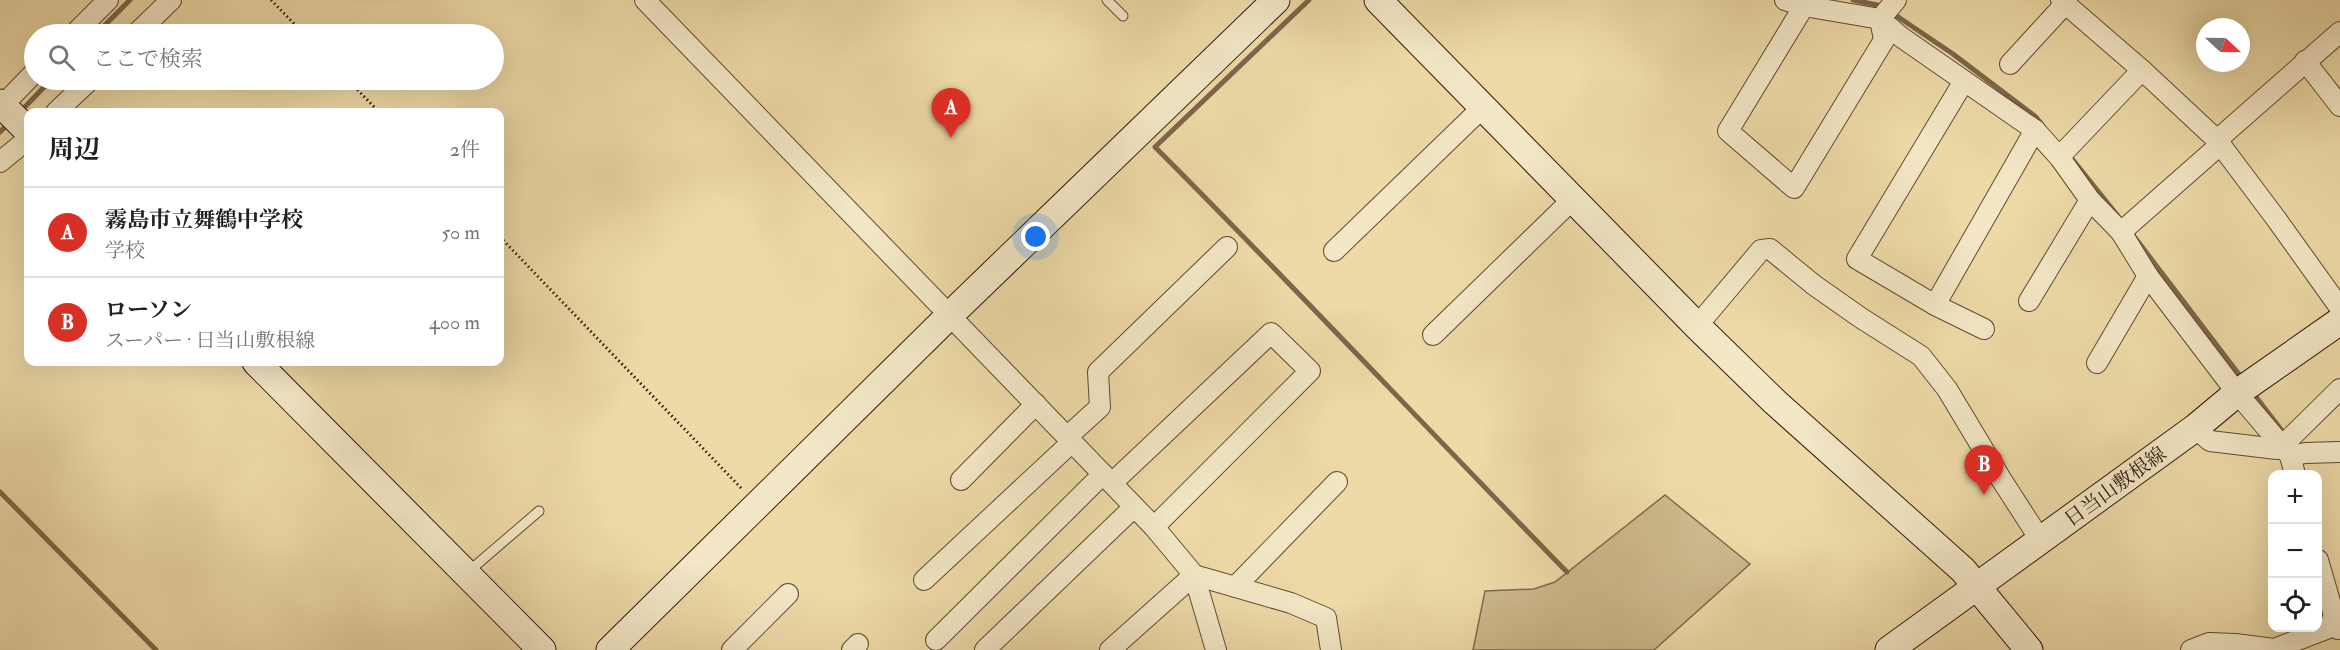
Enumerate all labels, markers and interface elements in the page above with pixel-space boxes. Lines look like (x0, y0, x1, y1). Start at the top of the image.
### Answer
north arrow (2196, 18, 2250, 72)
search box (24, 24, 504, 90)
icon: search (45, 41, 78, 74)
text: ここで検索 (93, 45, 203, 73)
pin: A (932, 88, 970, 138)
text: 周辺 (48, 134, 100, 166)
text: 2件 (450, 137, 480, 162)
text: 霧島市立舞鶴中学校 (105, 206, 303, 234)
text: A (61, 220, 74, 245)
text: 50 m (441, 220, 480, 245)
your location (1021, 222, 1050, 251)
text: 学校 (105, 238, 145, 263)
text: ローソン (105, 296, 192, 324)
text: B (61, 310, 74, 335)
text: 400 m (429, 310, 480, 335)
text: スーパー · 日当山敷根線 (105, 328, 315, 353)
street label: 日当山敷根線 (2059, 441, 2171, 532)
pin: B (1964, 446, 2004, 495)
map controls (2268, 470, 2322, 632)
button: + (2268, 470, 2322, 524)
button: − (2268, 524, 2322, 578)
button: locate (2268, 578, 2322, 632)

